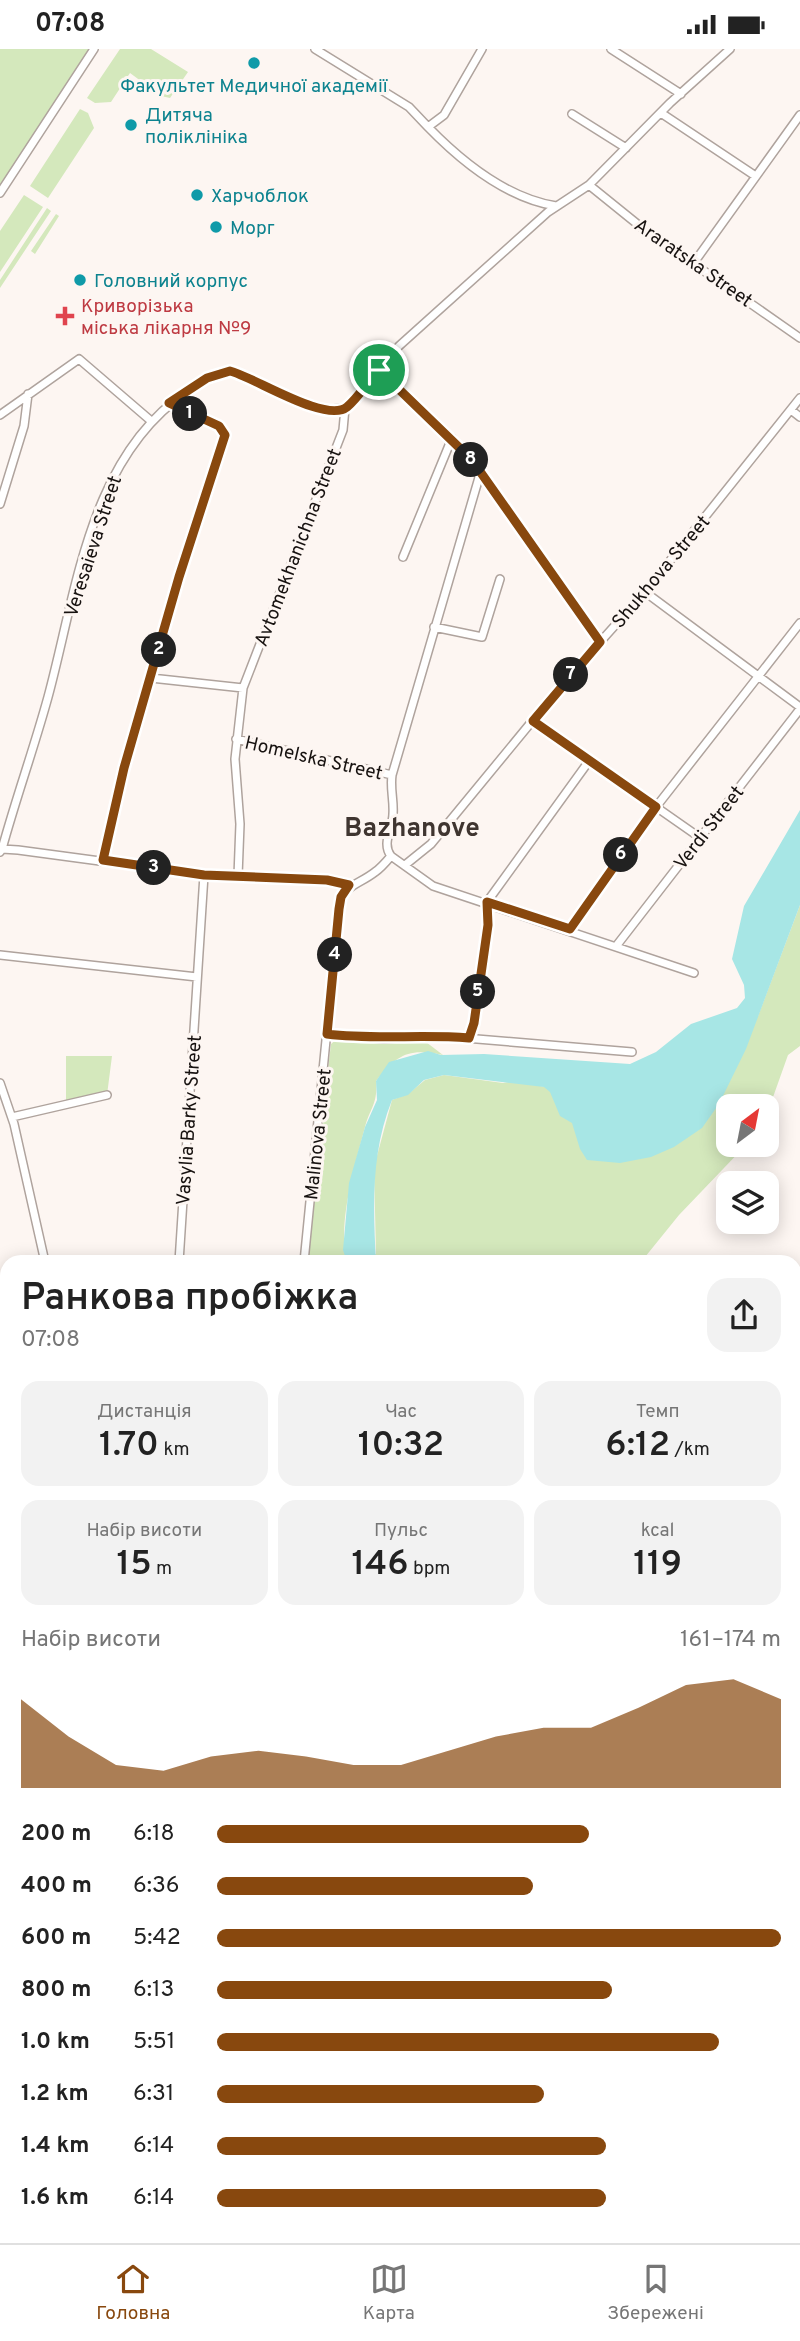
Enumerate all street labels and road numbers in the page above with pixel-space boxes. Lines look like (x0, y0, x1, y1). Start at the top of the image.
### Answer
street label: Araratska Street (629, 214, 757, 313)
street label: Avtomekhanichna Street (250, 445, 348, 650)
street label: Veresaieva Street (60, 473, 128, 620)
street label: Shukhova Street (607, 511, 716, 634)
street label: Homelska Street (242, 731, 385, 786)
street label: Verdi Street (669, 781, 750, 875)
street label: Vasylia Barky Street (172, 1034, 208, 1206)
street label: Malinova Street (300, 1067, 338, 1201)

